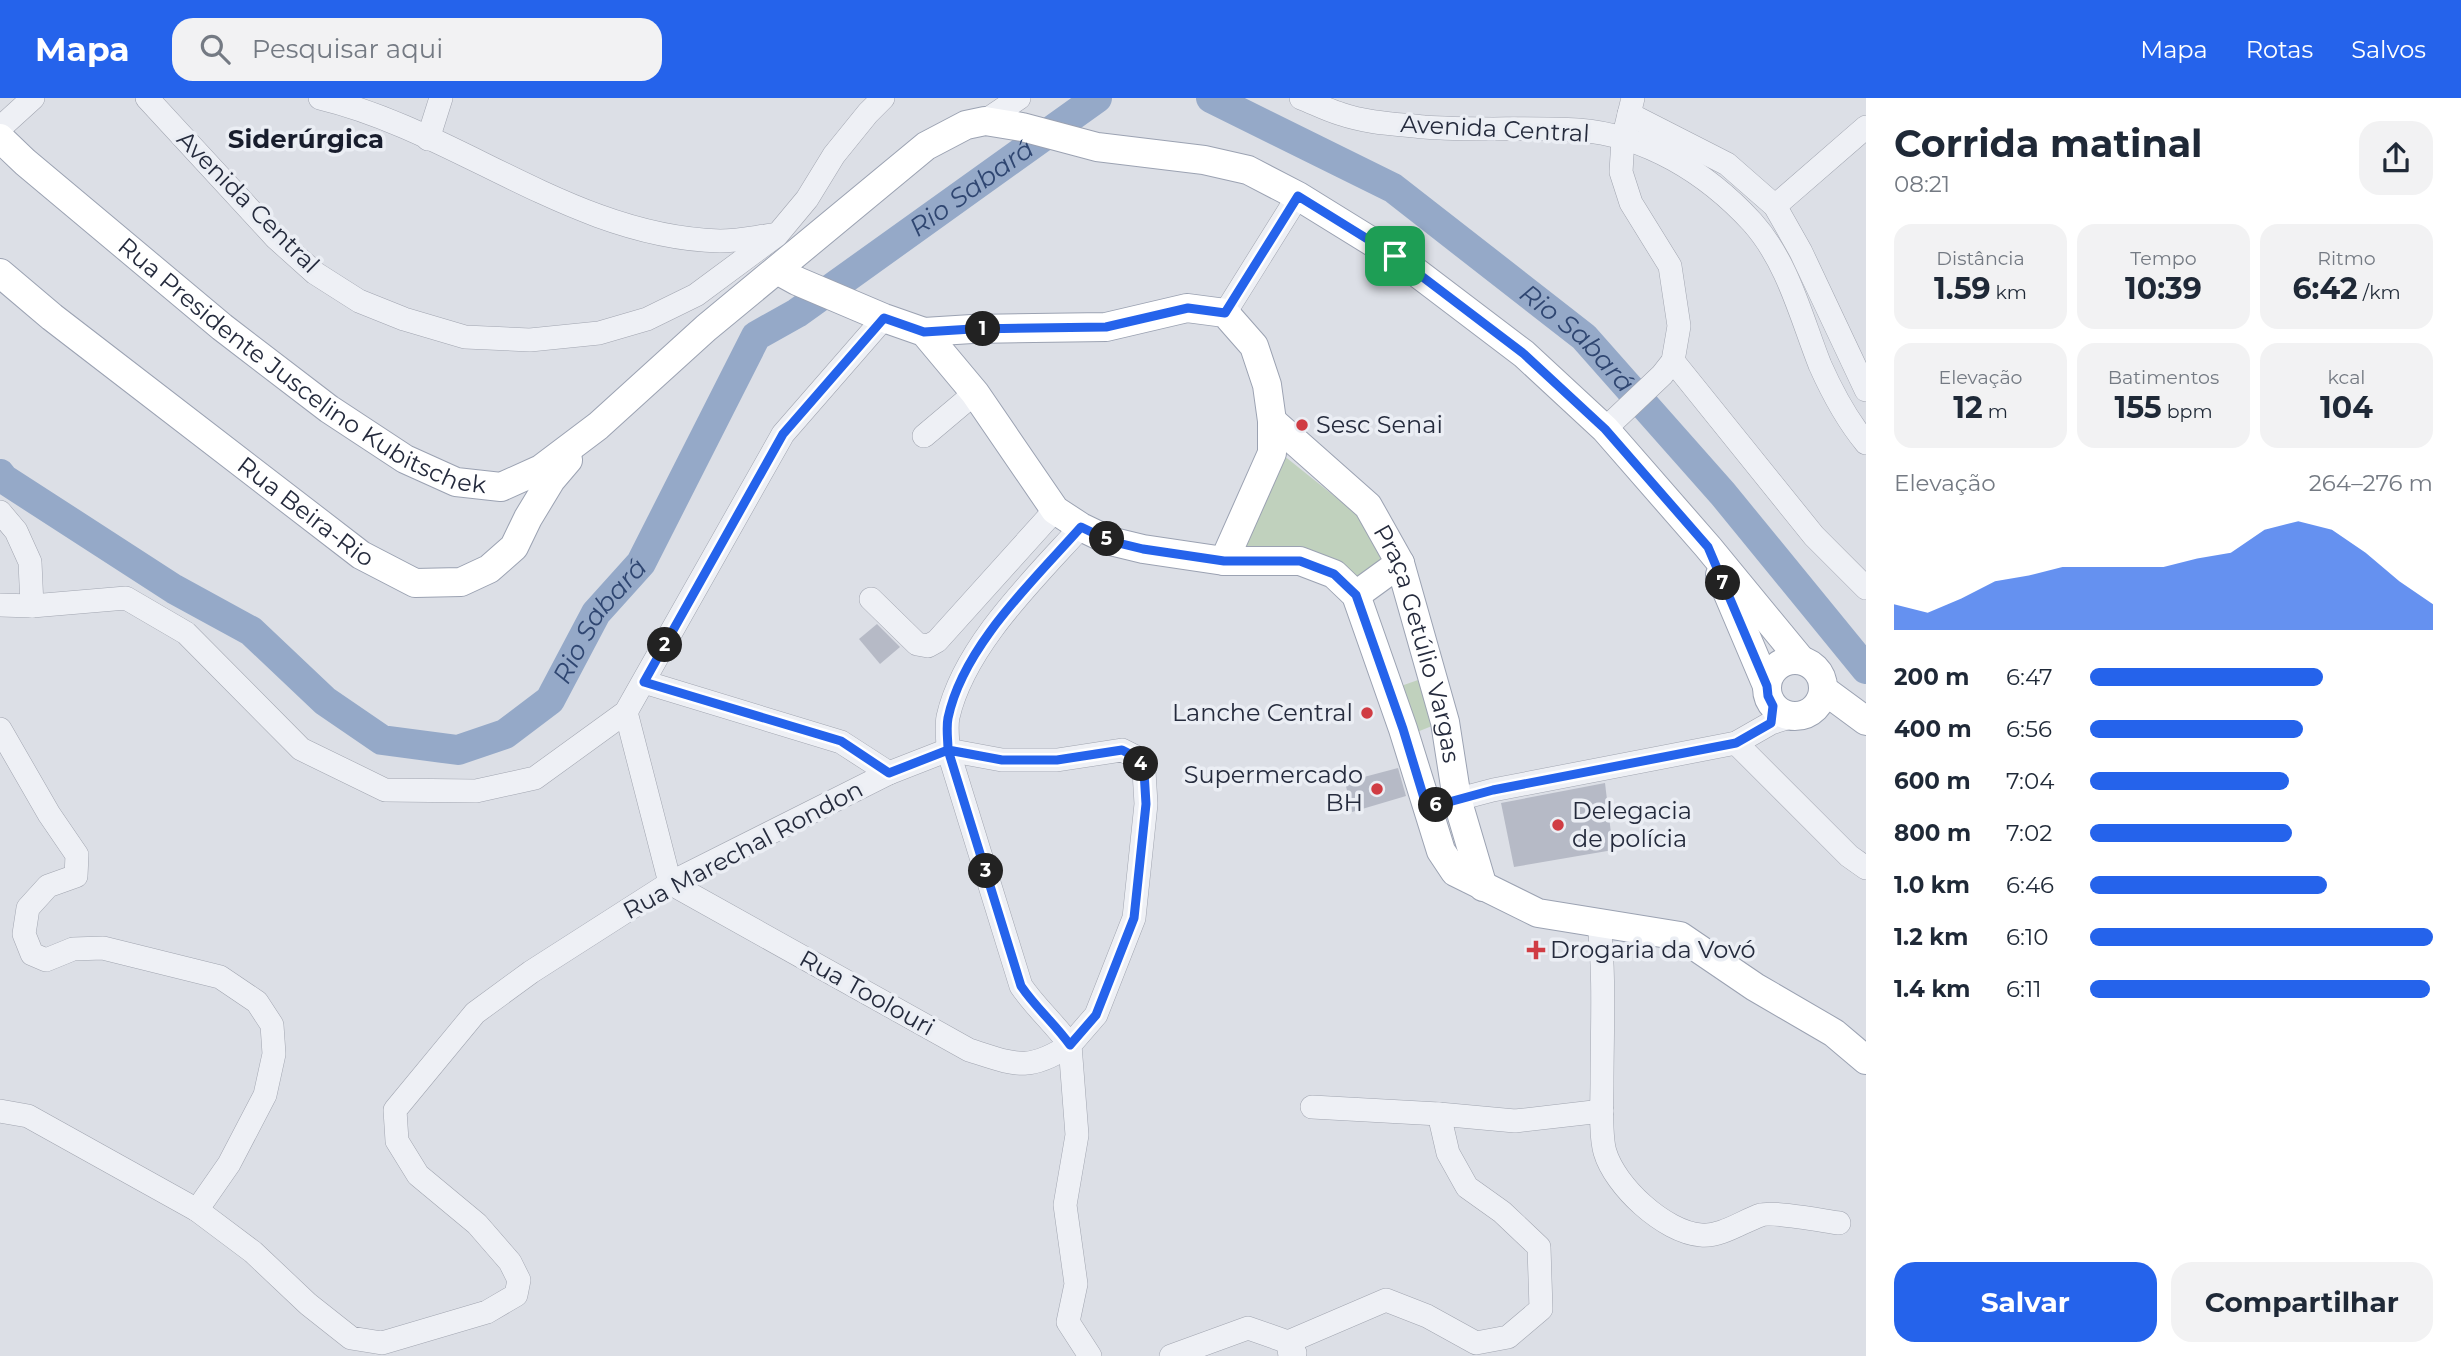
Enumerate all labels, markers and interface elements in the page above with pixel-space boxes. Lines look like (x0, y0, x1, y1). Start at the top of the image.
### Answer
search box (172, 18, 662, 81)
text: Mapa (35, 29, 130, 69)
icon: search (196, 30, 234, 68)
text: Pesquisar aqui (252, 33, 443, 65)
text: Mapa (2140, 35, 2208, 64)
text: Rotas (2246, 35, 2313, 64)
text: Salvos (2351, 35, 2426, 64)
street label: Avenida Central (1400, 109, 1590, 148)
text: Corrida matinal (1894, 120, 2203, 167)
button: share (2359, 121, 2433, 195)
district label: Siderúrgica (228, 123, 384, 155)
street label: Avenida Central (171, 124, 326, 279)
water label: Rio Sabará (903, 133, 1040, 243)
text: 08:21 (1894, 170, 1950, 198)
pin (1365, 226, 1425, 286)
street label: Rua Presidente Juscelino Kubitschek (112, 231, 488, 499)
icon: arrive (1376, 237, 1414, 275)
text: Distância (1936, 247, 2025, 270)
text: Tempo (2130, 247, 2197, 270)
text: Ritmo (2317, 247, 2376, 270)
text: 1.59 (1934, 270, 1991, 307)
text: 10:39 (2125, 270, 2202, 307)
text: 6:42 (2292, 270, 2358, 307)
water label: Rio Sabará (1513, 277, 1641, 399)
text: km (1991, 281, 2027, 304)
text: /km (2358, 281, 2401, 304)
pin: 1 (965, 312, 1000, 346)
text: 1 (979, 317, 986, 340)
text: Elevação (1938, 366, 2023, 389)
text: Batimentos (2108, 366, 2219, 389)
text: kcal (2328, 366, 2365, 389)
text: 12 (1953, 389, 1983, 426)
text: 155 (2114, 389, 2162, 426)
text: 104 (2320, 389, 2373, 426)
text: m (1983, 400, 2008, 423)
text: bpm (2162, 400, 2213, 423)
place label: Sesc Senai (1316, 410, 1443, 439)
marker: Sesc Senai (1294, 417, 1310, 433)
street label: Rua Beira-Rio (232, 450, 378, 573)
text: Elevação (1894, 469, 1996, 497)
text: 264–276 m (2309, 469, 2433, 497)
street label: Praça Getúlio Vargas (1367, 519, 1466, 765)
pin: 5 (1090, 522, 1124, 556)
text: 5 (1101, 527, 1112, 550)
water label: Rio Sabará (546, 552, 653, 689)
pin: 7 (1706, 566, 1740, 601)
text: 7 (1717, 571, 1728, 594)
pin: 2 (648, 628, 682, 662)
text: 2 (659, 633, 670, 656)
text: 200 m (1894, 663, 1969, 691)
text: 6:47 (2006, 663, 2053, 691)
place label: Lanche Central (1172, 698, 1353, 727)
marker: Lanche Central (1359, 705, 1375, 721)
text: 400 m (1894, 715, 1972, 743)
text: 6:56 (2006, 715, 2052, 743)
pin: 4 (1124, 746, 1158, 782)
text: 4 (1134, 752, 1147, 775)
place label: Supermercado BH (1184, 760, 1363, 817)
text: 600 m (1894, 767, 1971, 795)
text: 7:04 (2006, 767, 2054, 795)
street label: Rua Marechal Rondon (618, 774, 868, 925)
marker: Supermercado BH (1369, 781, 1385, 797)
pin: 6 (1418, 788, 1454, 822)
text: 6 (1429, 793, 1442, 816)
place label: Delegacia de polícia (1572, 796, 1692, 853)
marker: Delegacia de polícia (1550, 817, 1566, 833)
text: 800 m (1894, 819, 1971, 847)
text: 7:02 (2006, 819, 2052, 847)
pin: 3 (968, 854, 1004, 888)
text: 3 (980, 859, 991, 882)
text: 1.0 km (1894, 871, 1970, 899)
text: 6:46 (2006, 871, 2054, 899)
text: 1.2 km (1894, 923, 1968, 951)
text: 6:10 (2006, 923, 2048, 951)
place label: Drogaria da Vovó (1550, 935, 1756, 964)
marker: Drogaria da Vovó (1528, 942, 1544, 958)
street label: Rua Toolouri (795, 944, 940, 1042)
text: 1.4 km (1894, 975, 1971, 1003)
text: 6:11 (2006, 975, 2042, 1003)
button: Salvar (1894, 1262, 2157, 1342)
button: Compartilhar (2171, 1262, 2433, 1342)

